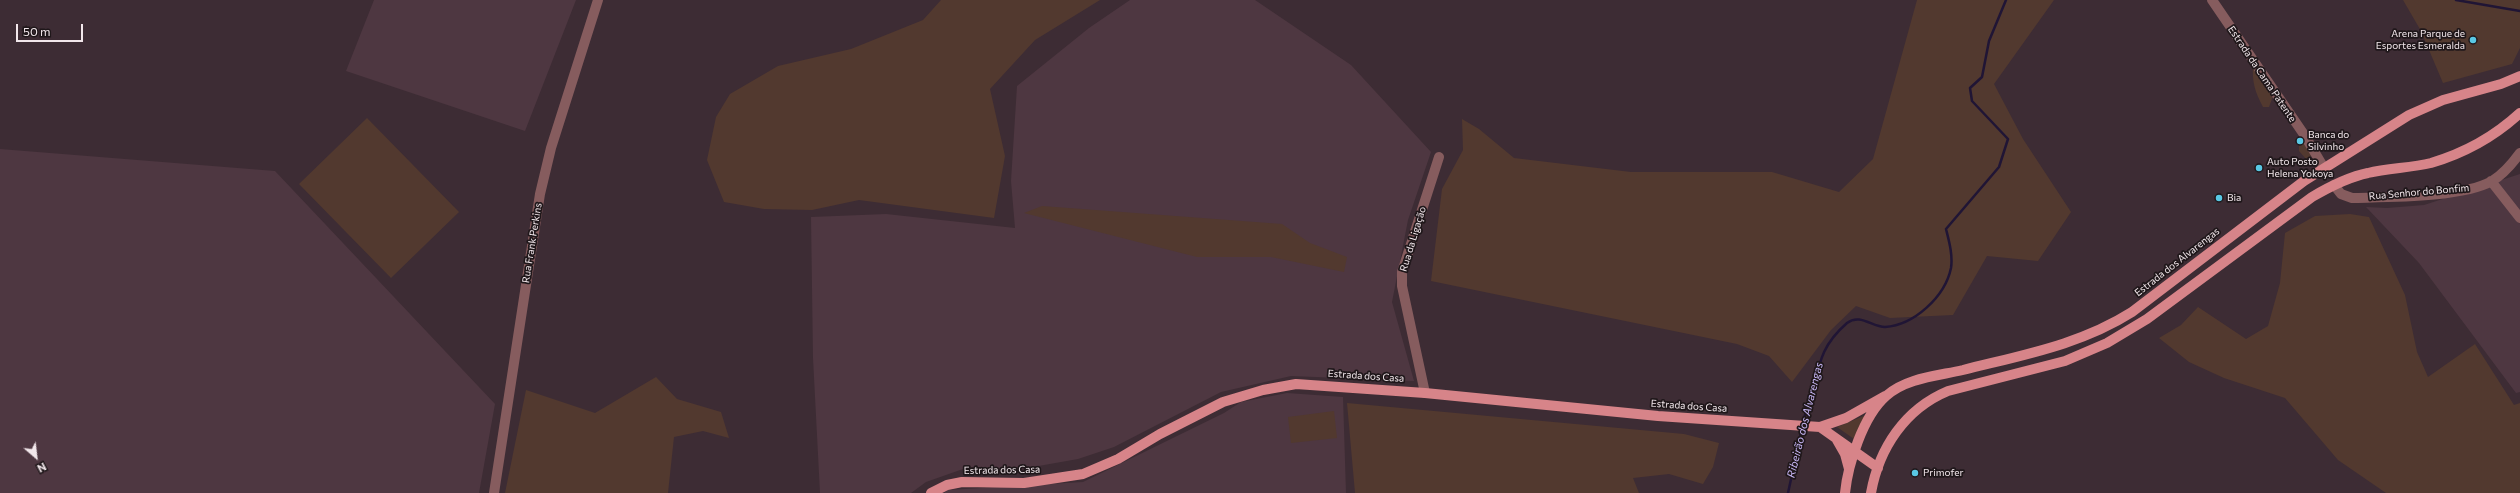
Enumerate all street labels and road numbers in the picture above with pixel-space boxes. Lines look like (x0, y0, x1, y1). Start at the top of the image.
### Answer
street label: Estrada da Cama Patente (2225, 24, 2299, 124)
street label: Rua Senhor do Bonfim (2368, 182, 2470, 202)
street label: Rua Frank Perkins (520, 202, 544, 284)
street label: Rua da Ligação (1397, 205, 1429, 273)
street label: Estrada dos Alvarengas (2132, 225, 2222, 299)
street label: Estrada dos Casa (1327, 367, 1405, 385)
street label: Estrada dos Casa (1650, 397, 1728, 415)
street label: Estrada dos Casa (964, 463, 1040, 477)

